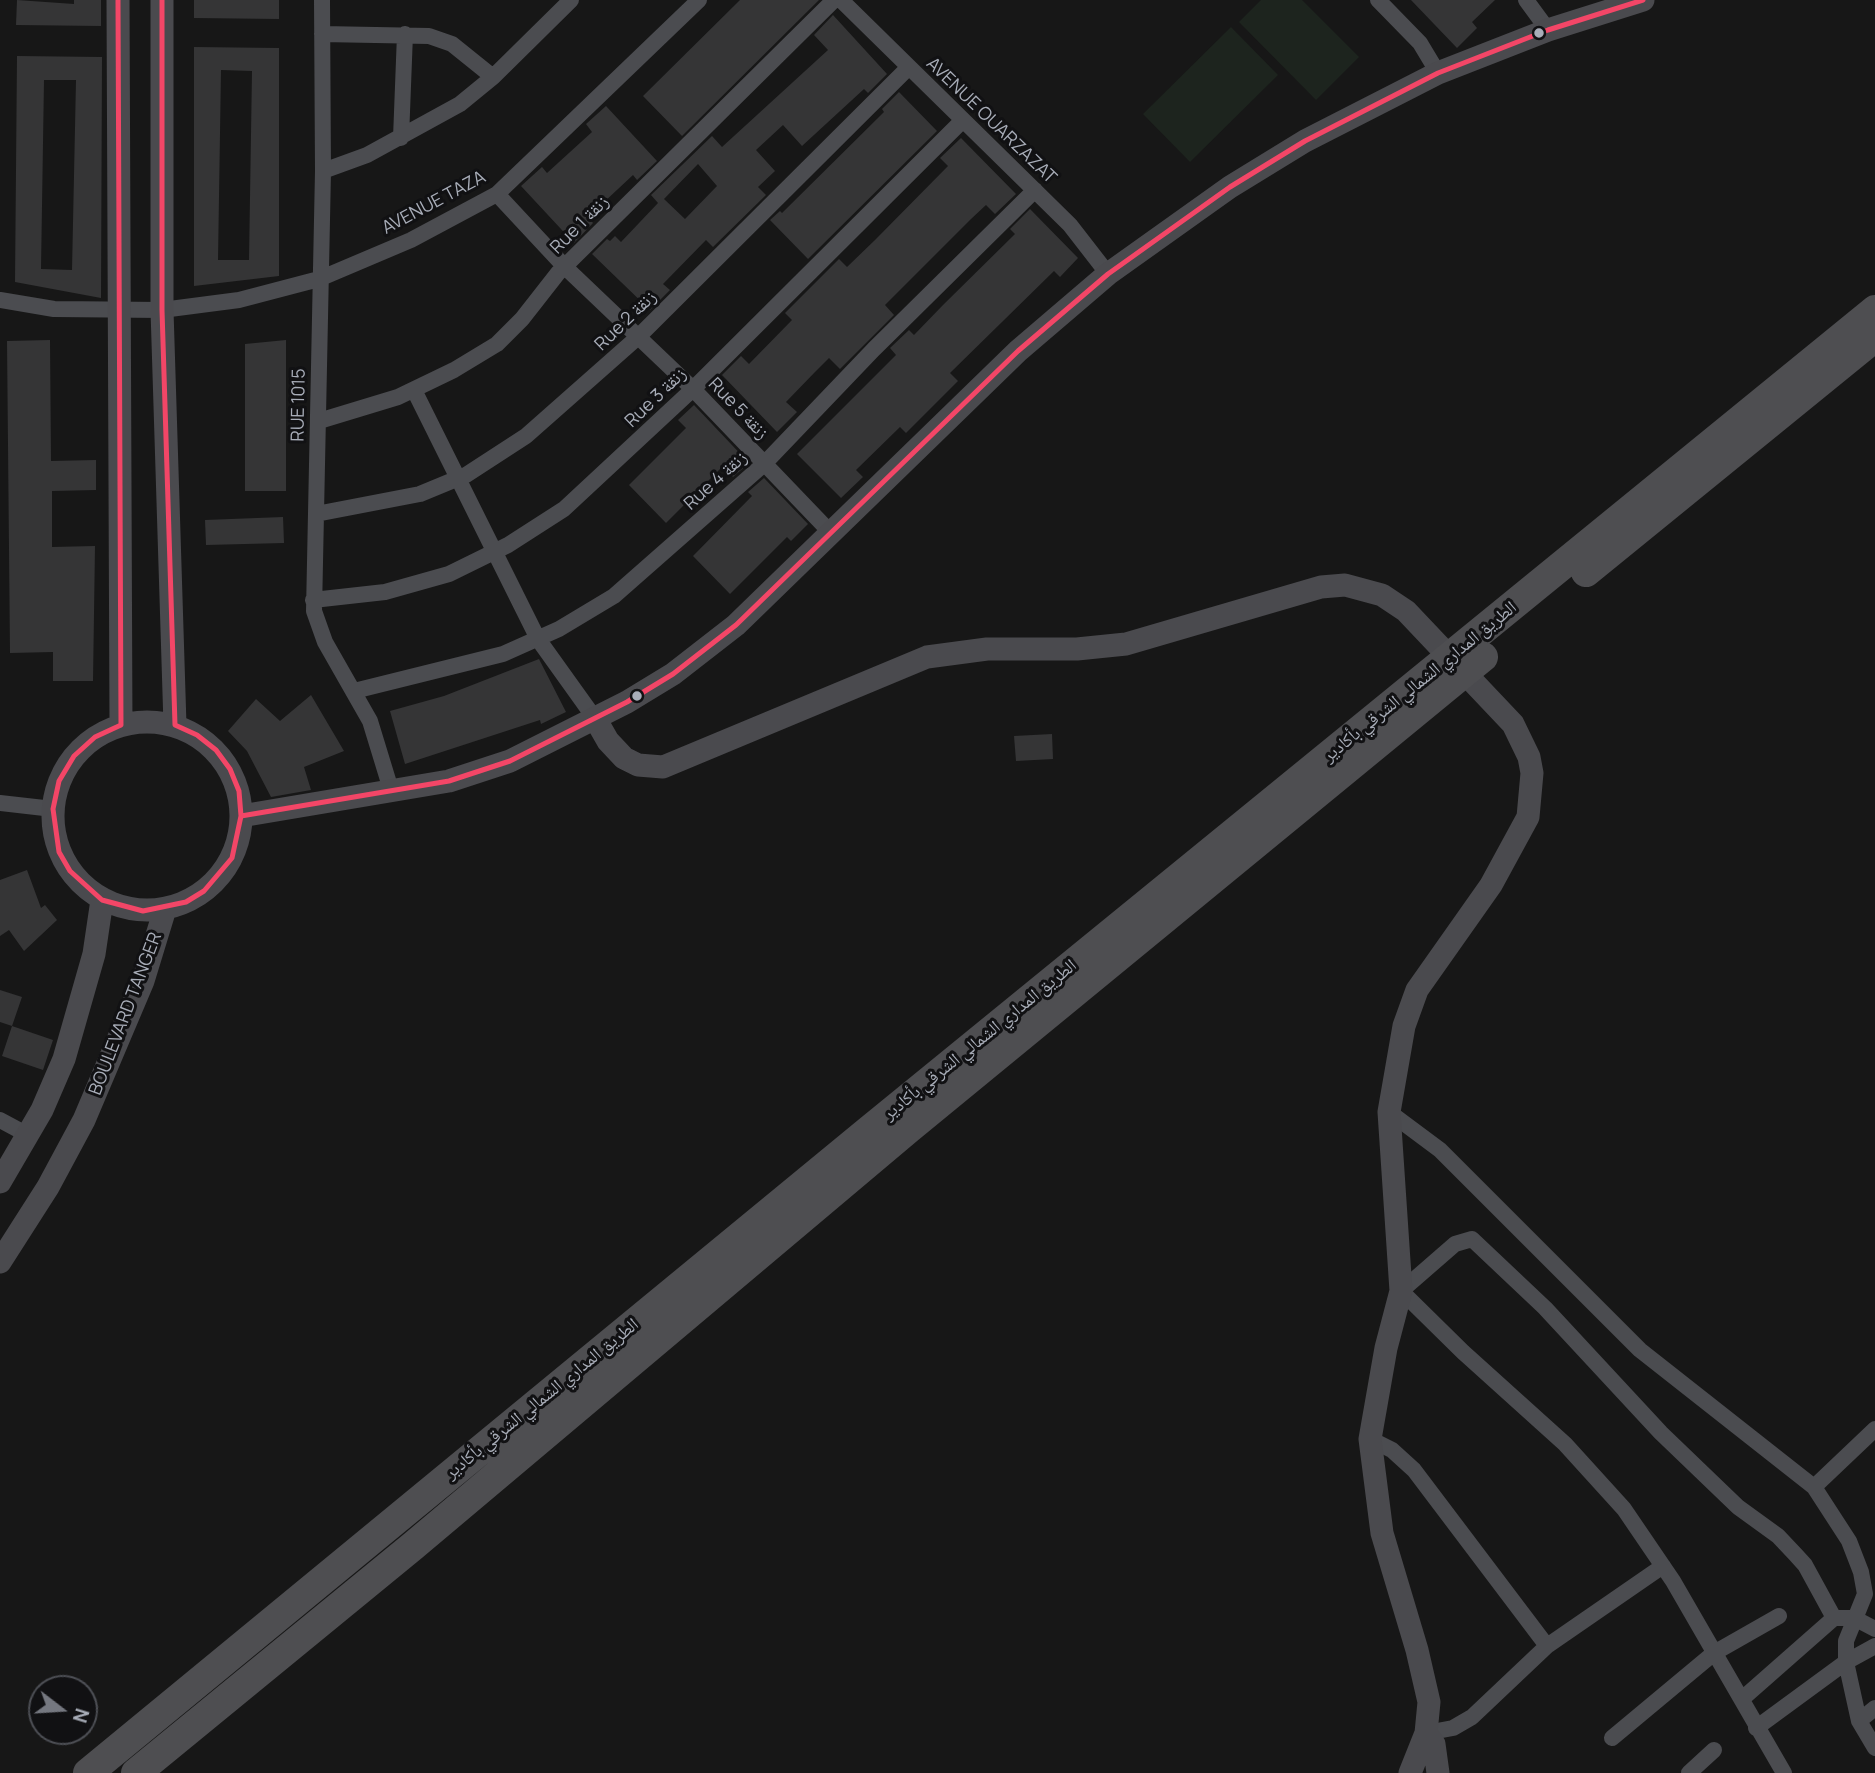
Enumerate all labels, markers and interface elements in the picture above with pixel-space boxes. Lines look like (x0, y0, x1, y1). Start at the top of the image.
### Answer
unlabelled marker (1532, 26, 1546, 40)
street label: AVENUE OUARZAZAT (921, 53, 1061, 189)
street label: AVENUE TAZA (378, 167, 490, 239)
street label: Rue 1 زنقة (546, 191, 614, 259)
street label: Rue 2 زنقة (591, 286, 661, 356)
street label: Rue 3 زنقة (621, 364, 691, 432)
street label: RUE 1015 (288, 368, 310, 442)
street label: Rue 5 زنقة (703, 374, 773, 444)
street label: Rue 4 زنقة (680, 447, 752, 515)
street label: الطريق المداري الشمالي الشرقي بأكادير (1319, 597, 1521, 767)
unlabelled marker (630, 689, 644, 703)
street label: BOULEVARD TANGER (85, 930, 167, 1098)
street label: الطريق المداري الشمالي الشرقي بأكادير (879, 955, 1081, 1125)
street label: الطريق المداري الشمالي الشرقي بأكادير (441, 1314, 643, 1484)
north arrow (28, 1675, 98, 1745)
text: N (67, 1705, 96, 1726)

